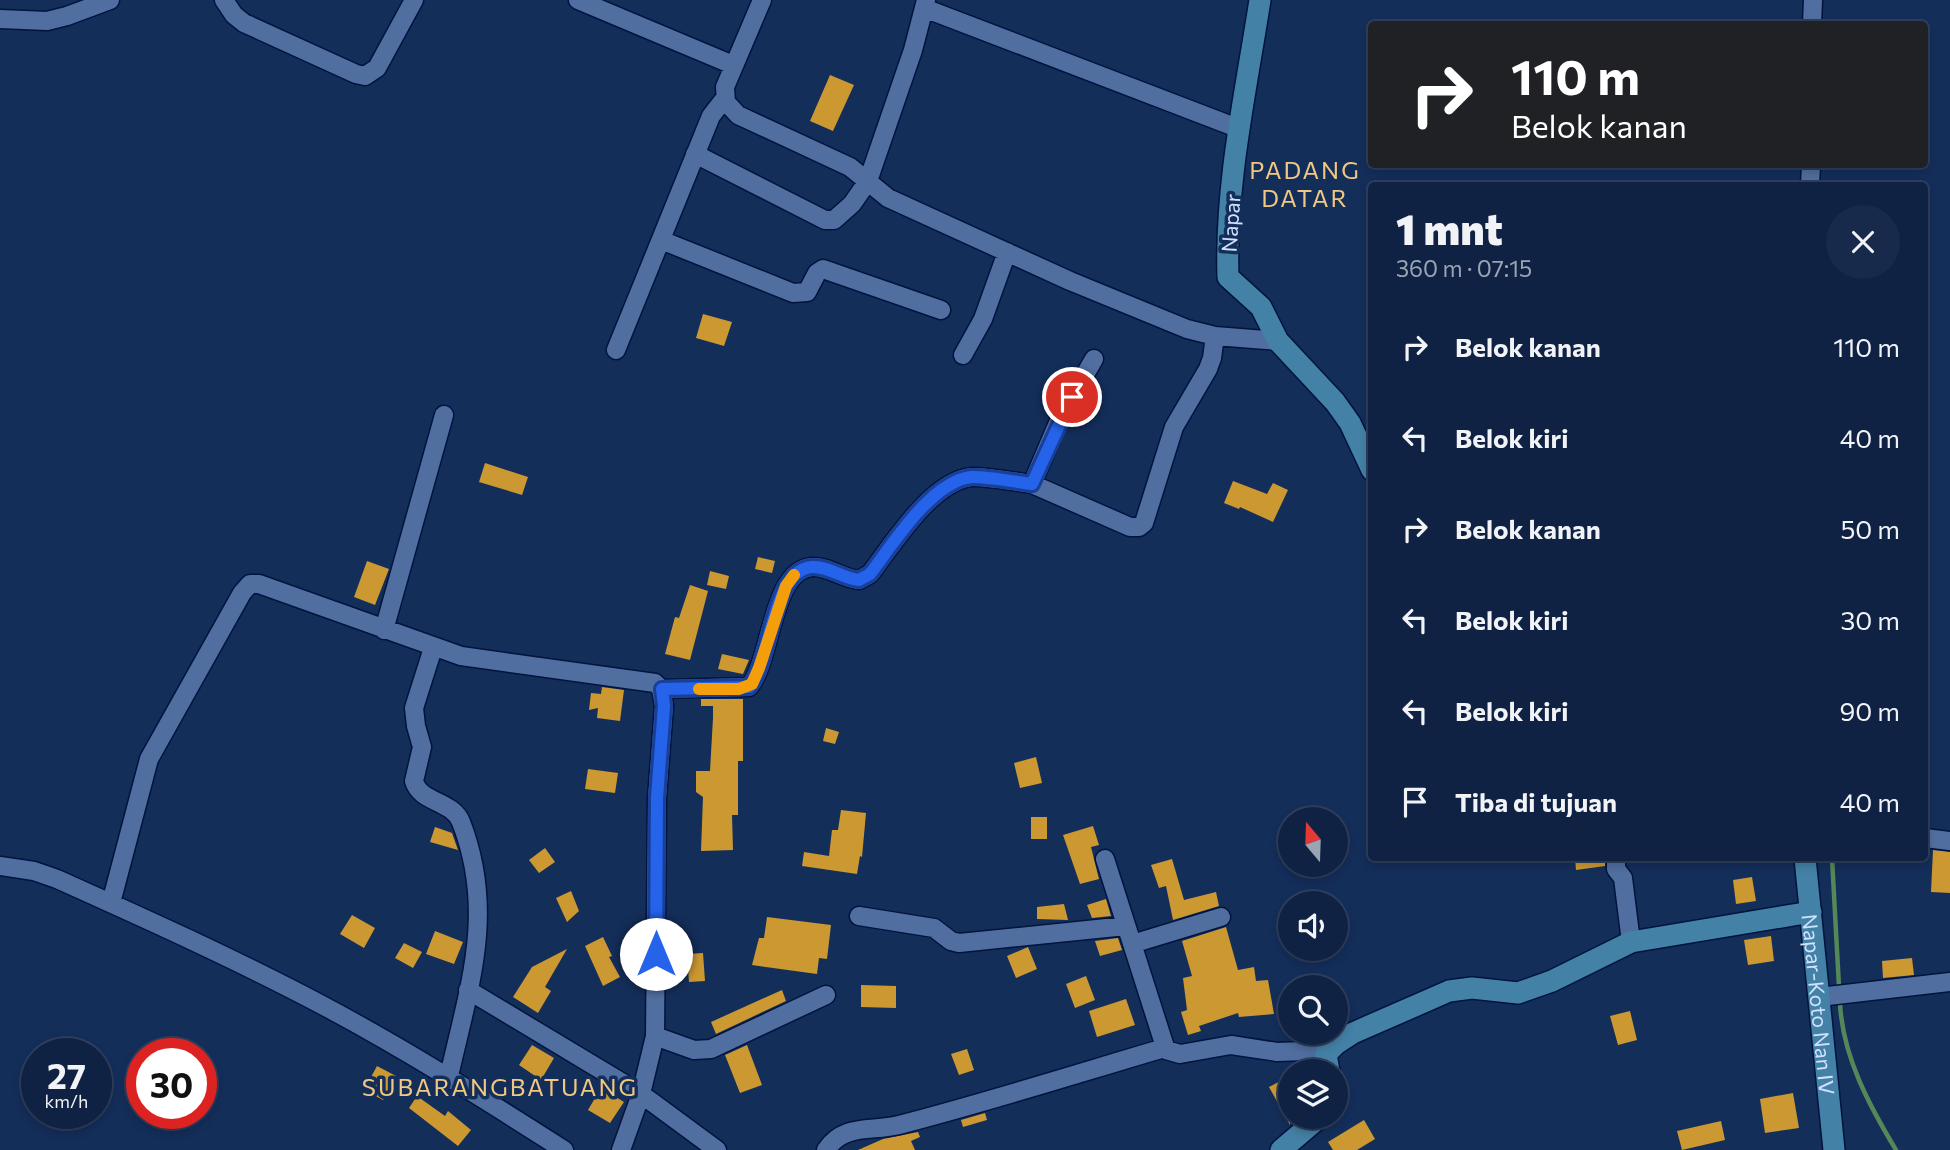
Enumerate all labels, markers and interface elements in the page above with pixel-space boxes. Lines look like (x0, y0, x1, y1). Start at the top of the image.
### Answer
text: 110 m (1511, 45, 1640, 105)
icon: right (1396, 49, 1487, 140)
text: Belok kanan (1511, 105, 1687, 145)
district label: PADANG DATAR (1249, 155, 1361, 212)
street label: Napar (1215, 193, 1245, 253)
text: 1 mnt (1396, 202, 1503, 254)
button: close (1826, 205, 1900, 279)
text: 360 m · 07:15 (1396, 254, 1532, 282)
icon: right (1396, 328, 1434, 366)
text: Belok kanan (1455, 331, 1601, 362)
text: 110 m (1833, 331, 1900, 362)
pin (1042, 367, 1102, 427)
icon: arrive (1053, 378, 1091, 416)
icon: left (1396, 419, 1434, 457)
text: Belok kiri (1455, 422, 1569, 453)
text: 40 m (1840, 422, 1900, 453)
icon: right (1396, 510, 1434, 548)
text: Belok kanan (1455, 513, 1601, 544)
text: 50 m (1840, 513, 1900, 544)
icon: left (1396, 601, 1434, 639)
text: Belok kiri (1455, 604, 1569, 635)
text: 30 m (1841, 604, 1900, 635)
icon: left (1396, 692, 1434, 730)
text: Belok kiri (1455, 695, 1569, 726)
text: 90 m (1840, 695, 1900, 726)
icon: arrive (1396, 783, 1434, 821)
text: Tiba di tujuan (1455, 786, 1617, 817)
text: 40 m (1840, 786, 1900, 817)
north arrow (1278, 807, 1348, 877)
map controls (1278, 807, 1348, 1129)
button: sound (1278, 891, 1348, 961)
street label: Napar-Koto Nan IV (1798, 913, 1841, 1096)
position arrow (619, 917, 693, 991)
button: search (1278, 975, 1348, 1045)
speed limit sign: 30 (126, 1038, 217, 1129)
text: 27 (47, 1053, 86, 1096)
button: layers (1278, 1059, 1348, 1129)
district label: SUBARANGBATUANG (362, 1072, 638, 1101)
text: km/h (45, 1090, 88, 1112)

